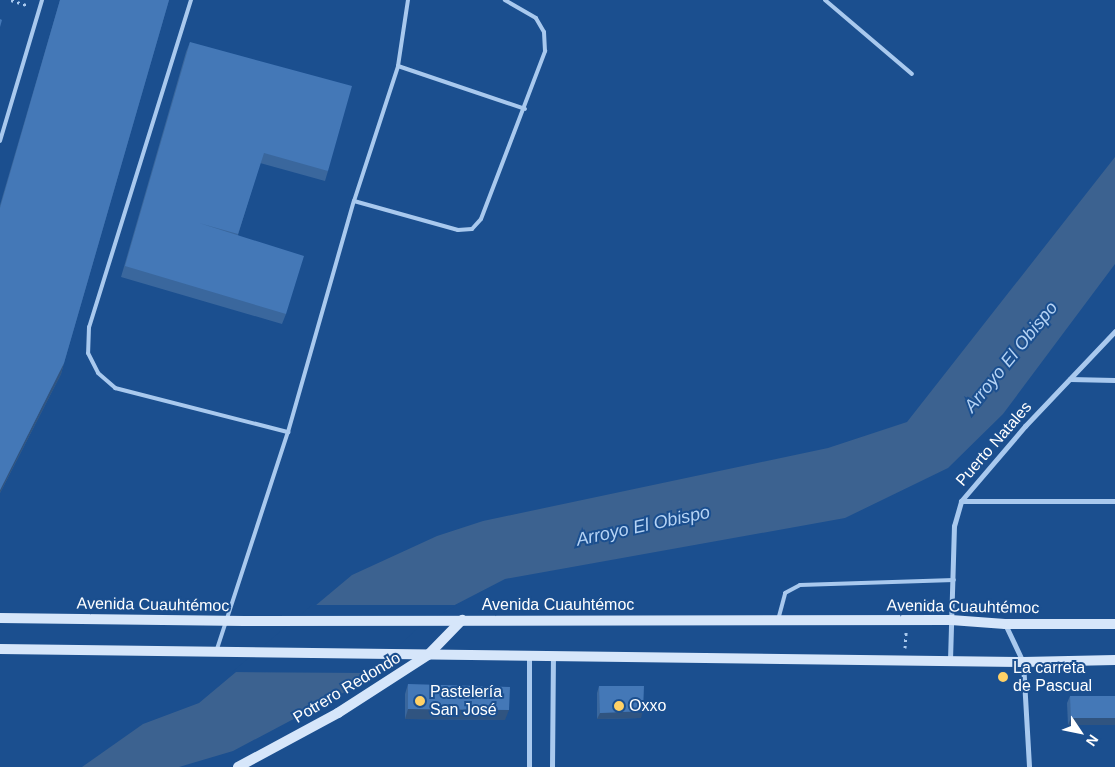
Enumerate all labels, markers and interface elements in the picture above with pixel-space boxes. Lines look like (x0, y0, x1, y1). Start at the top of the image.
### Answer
water label: Arroyo El Obispo (960, 297, 1062, 417)
street label: Puerto Natales (952, 398, 1036, 490)
water label: Arroyo El Obispo (574, 501, 712, 551)
street label: Avenida Cuauhtémoc (76, 594, 230, 616)
street label: Avenida Cuauhtémoc (482, 595, 634, 615)
street label: Avenida Cuauhtémoc (886, 596, 1040, 618)
street label: Potrero Redondo (290, 648, 404, 728)
place label: La carreta de Pascual (1013, 658, 1092, 696)
marker: La carreta de Pascual (997, 671, 1009, 683)
place label: Pastelería San José (430, 682, 502, 720)
marker: Pastelería San José (414, 695, 426, 707)
place label: Oxxo (629, 696, 666, 716)
marker: Oxxo (613, 700, 625, 712)
north arrow (1055, 707, 1105, 757)
text: N (1083, 732, 1102, 749)

